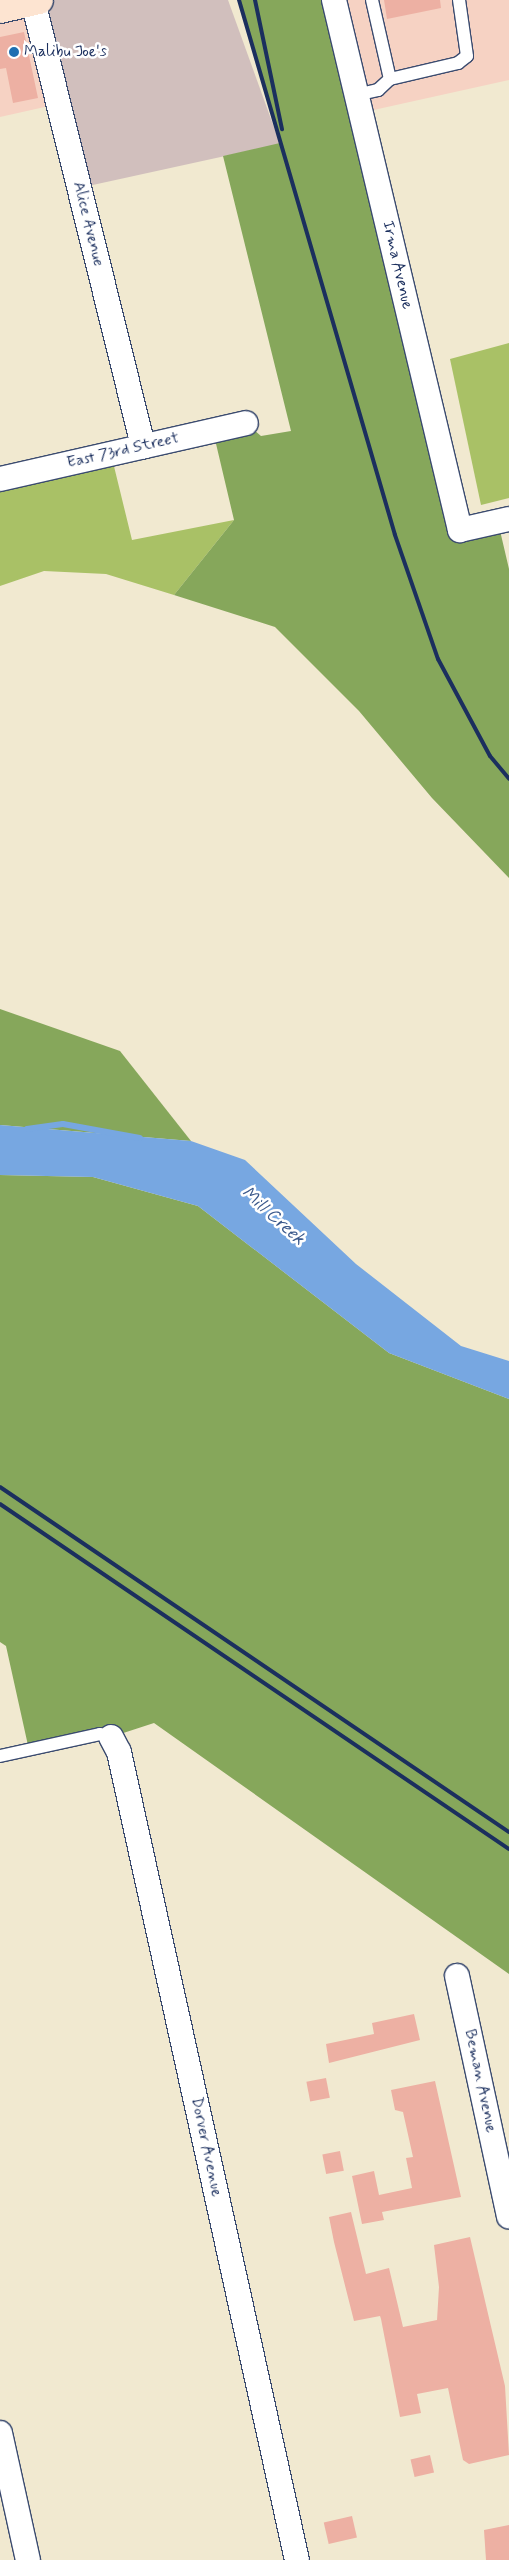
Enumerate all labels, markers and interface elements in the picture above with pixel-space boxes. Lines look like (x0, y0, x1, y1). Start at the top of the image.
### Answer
place label: Malibu Joe's (24, 42, 108, 62)
marker: Malibu Joe's (8, 46, 20, 58)
street label: Alice Avenue (68, 179, 108, 269)
street label: Irma Avenue (377, 218, 417, 312)
street label: East 73rd Street (65, 429, 181, 473)
water label: Mill Creek (237, 1182, 309, 1250)
street label: Beman Avenue (459, 2026, 501, 2136)
street label: Dorver Avenue (186, 2096, 226, 2198)

